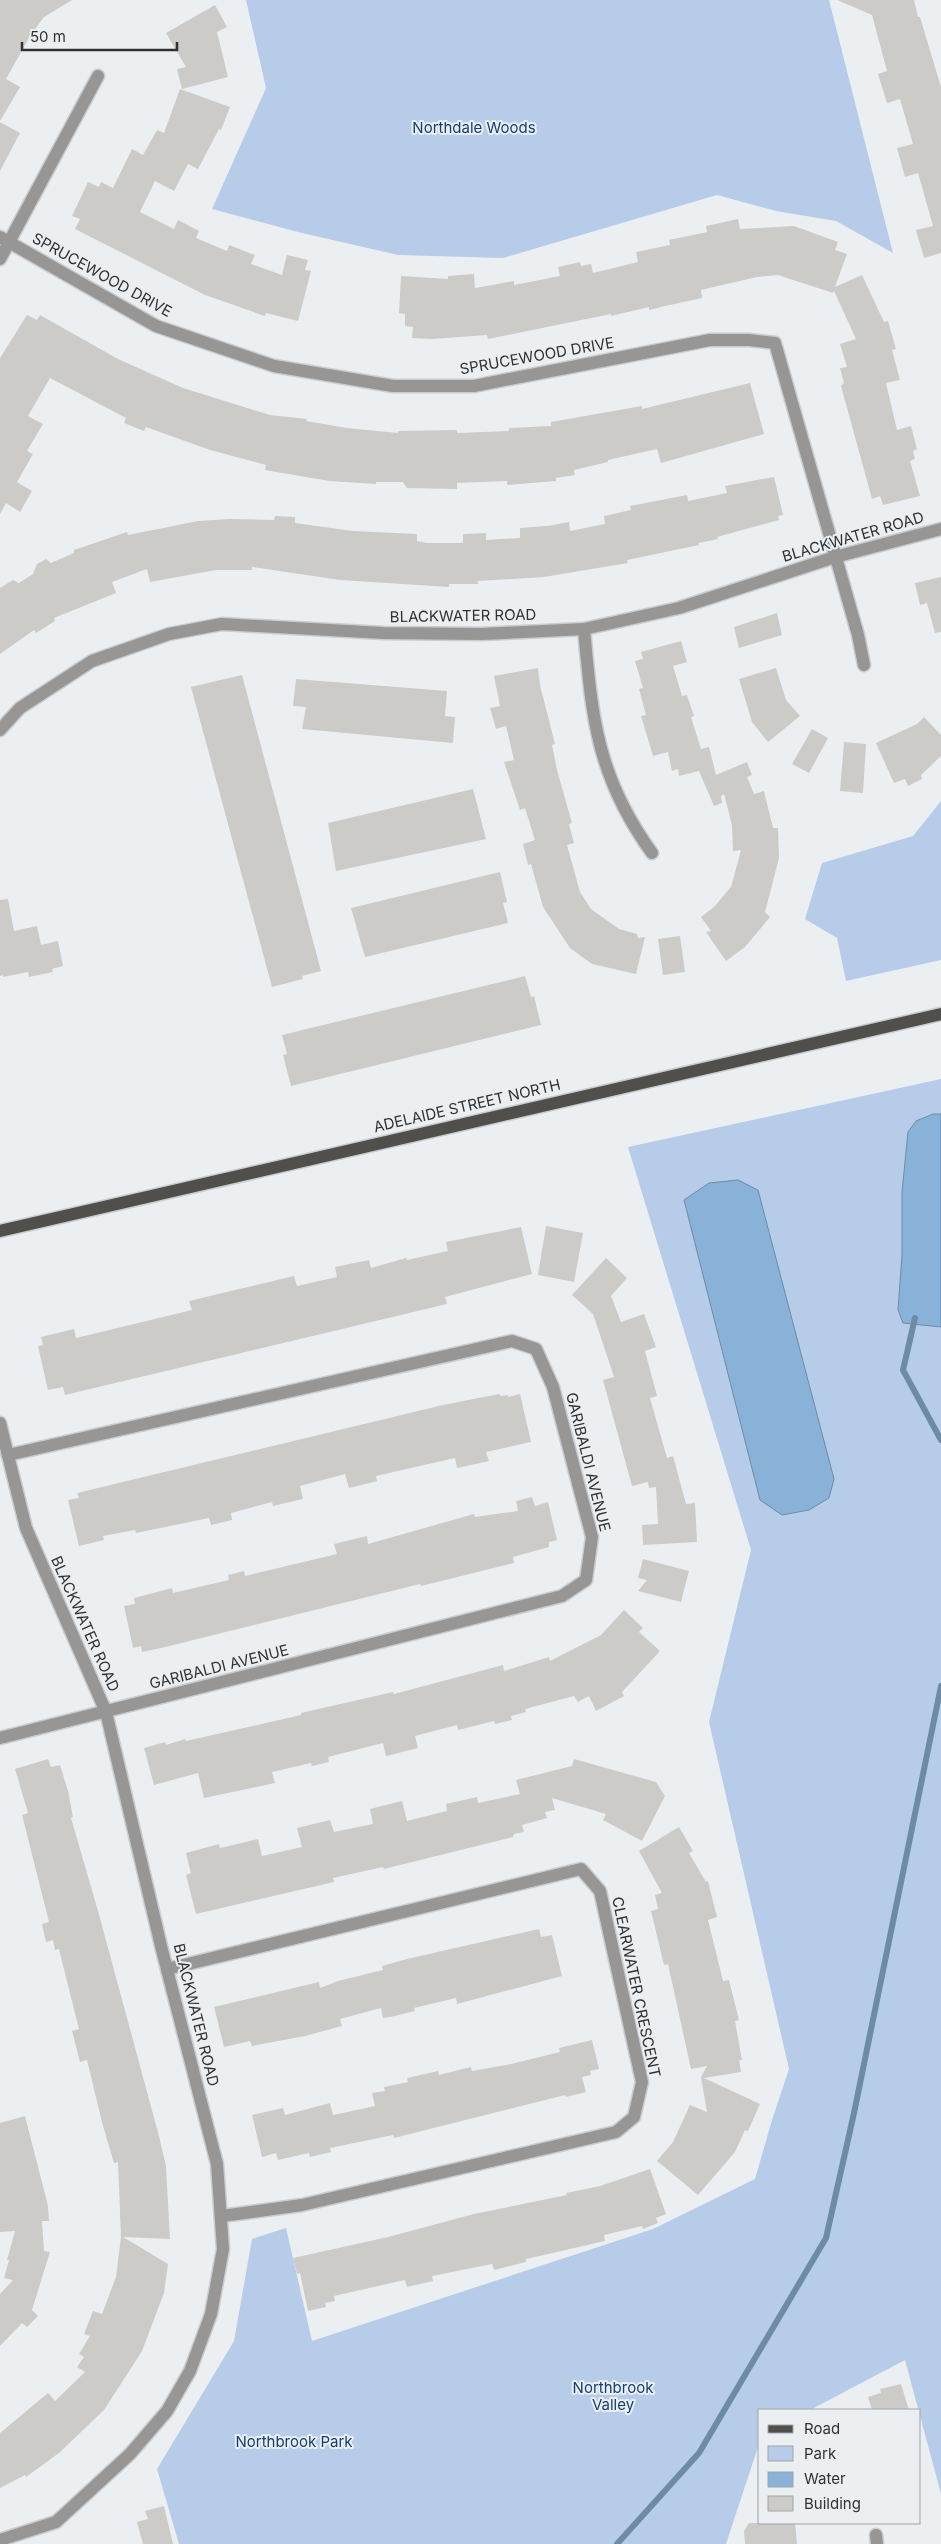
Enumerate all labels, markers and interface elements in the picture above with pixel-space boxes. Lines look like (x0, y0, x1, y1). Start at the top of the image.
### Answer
scale bar (22, 20, 178, 52)
text: 50 m (30, 27, 66, 46)
park label: Northdale Woods (412, 118, 536, 137)
street label: SPRUCEWOOD DRIVE (29, 228, 175, 321)
street label: SPRUCEWOOD DRIVE (458, 333, 616, 378)
street label: BLACKWATER ROAD (780, 507, 926, 566)
street label: BLACKWATER ROAD (390, 605, 536, 626)
street label: ADELAIDE STREET NORTH (372, 1075, 562, 1136)
street label: GARIBALDI AVENUE (562, 1390, 615, 1533)
street label: BLACKWATER ROAD (47, 1553, 124, 1695)
street label: GARIBALDI AVENUE (147, 1640, 290, 1693)
street label: CLEARWATER CRESCENT (608, 1895, 665, 2079)
street label: BLACKWATER ROAD (170, 1941, 223, 2088)
park label: Northbrook Valley (573, 2378, 654, 2414)
legend (758, 2409, 921, 2524)
text: Road (804, 2419, 840, 2438)
park label: Northbrook Park (235, 2432, 353, 2451)
text: Park (804, 2444, 837, 2463)
text: Water (804, 2469, 846, 2488)
text: Building (804, 2494, 861, 2513)

